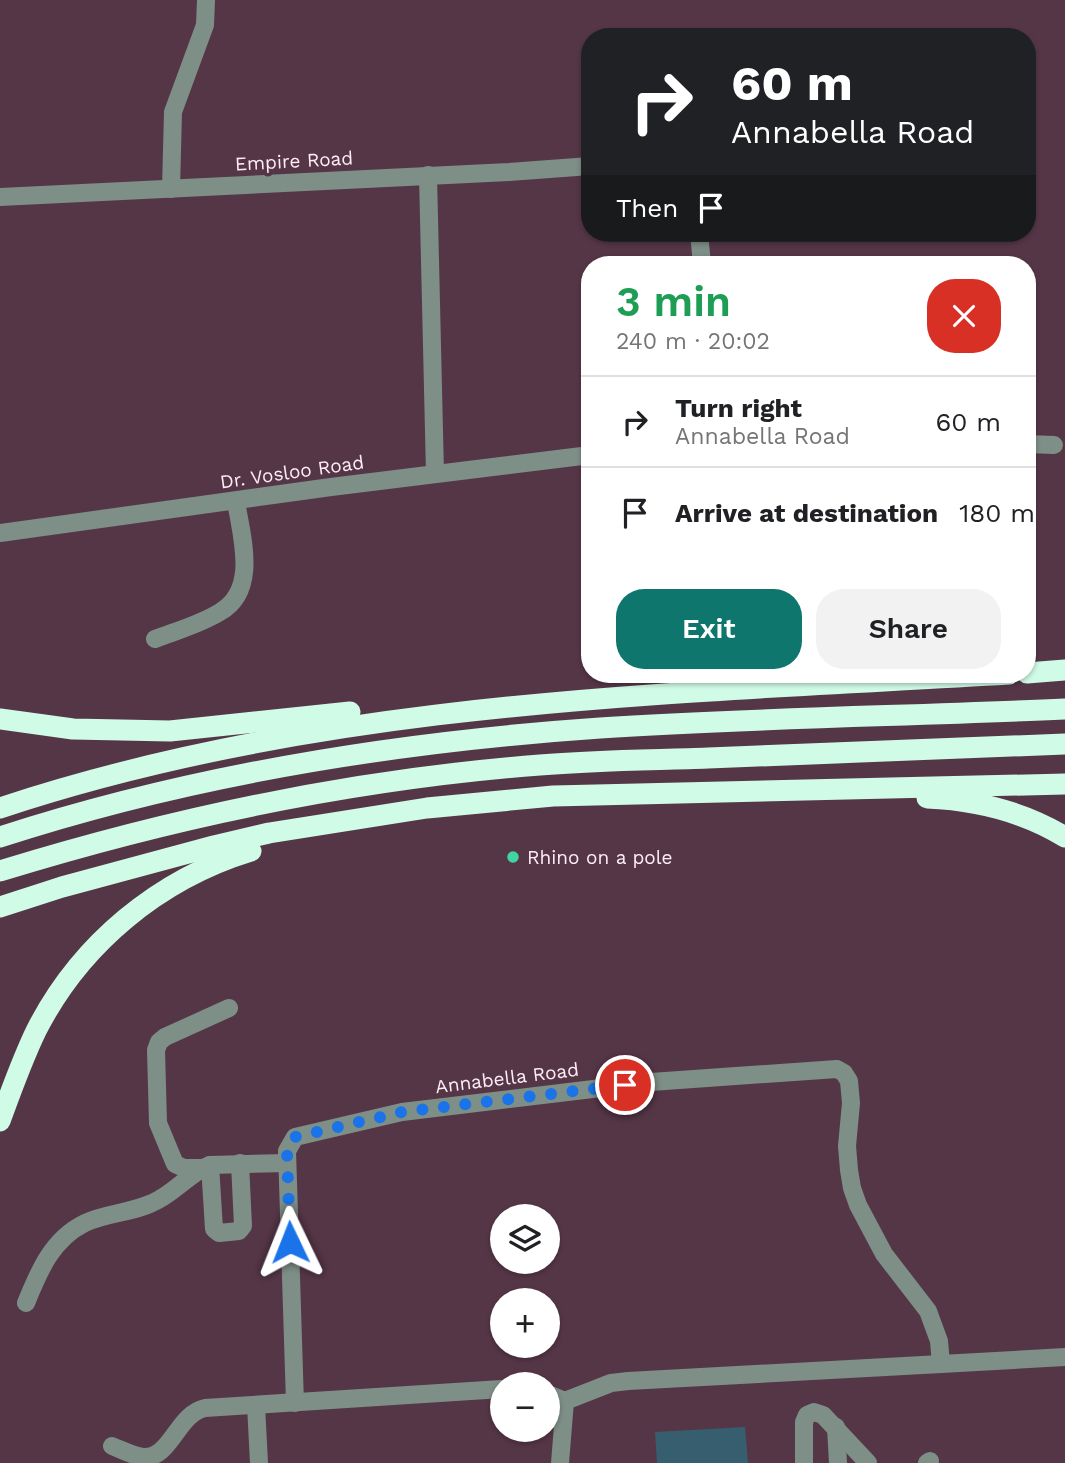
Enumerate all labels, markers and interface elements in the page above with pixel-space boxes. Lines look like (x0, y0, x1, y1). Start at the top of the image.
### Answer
text: 60 m (731, 54, 853, 112)
icon: right (616, 56, 707, 147)
text: Annabella Road (731, 113, 974, 151)
street label: Empire Road (234, 146, 354, 176)
icon: arrive (692, 189, 730, 227)
text: Then (616, 193, 678, 223)
text: 3 min (616, 277, 731, 326)
button: close (927, 279, 1001, 353)
text: 240 m · 20:02 (616, 328, 770, 355)
text: Turn right (675, 393, 802, 423)
icon: right (616, 403, 654, 441)
text: 60 m (935, 407, 1001, 437)
text: Annabella Road (675, 423, 850, 450)
street label: Dr. Vosloo Road (219, 451, 365, 493)
icon: arrive (616, 494, 654, 532)
text: Arrive at destination (675, 498, 938, 528)
text: 180 m (959, 498, 1035, 528)
button: Exit (616, 589, 802, 669)
button: Share (816, 589, 1001, 669)
place label: Rhino on a pole (527, 846, 673, 869)
marker: Rhino on a pole (505, 849, 521, 865)
pin (595, 1055, 655, 1115)
street label: Annabella Road (434, 1058, 580, 1098)
icon: arrive (606, 1066, 644, 1104)
map controls (490, 1204, 560, 1442)
button: layers (490, 1204, 560, 1274)
position arrow (253, 1205, 327, 1279)
button: + (490, 1288, 560, 1358)
button: − (490, 1372, 560, 1442)

